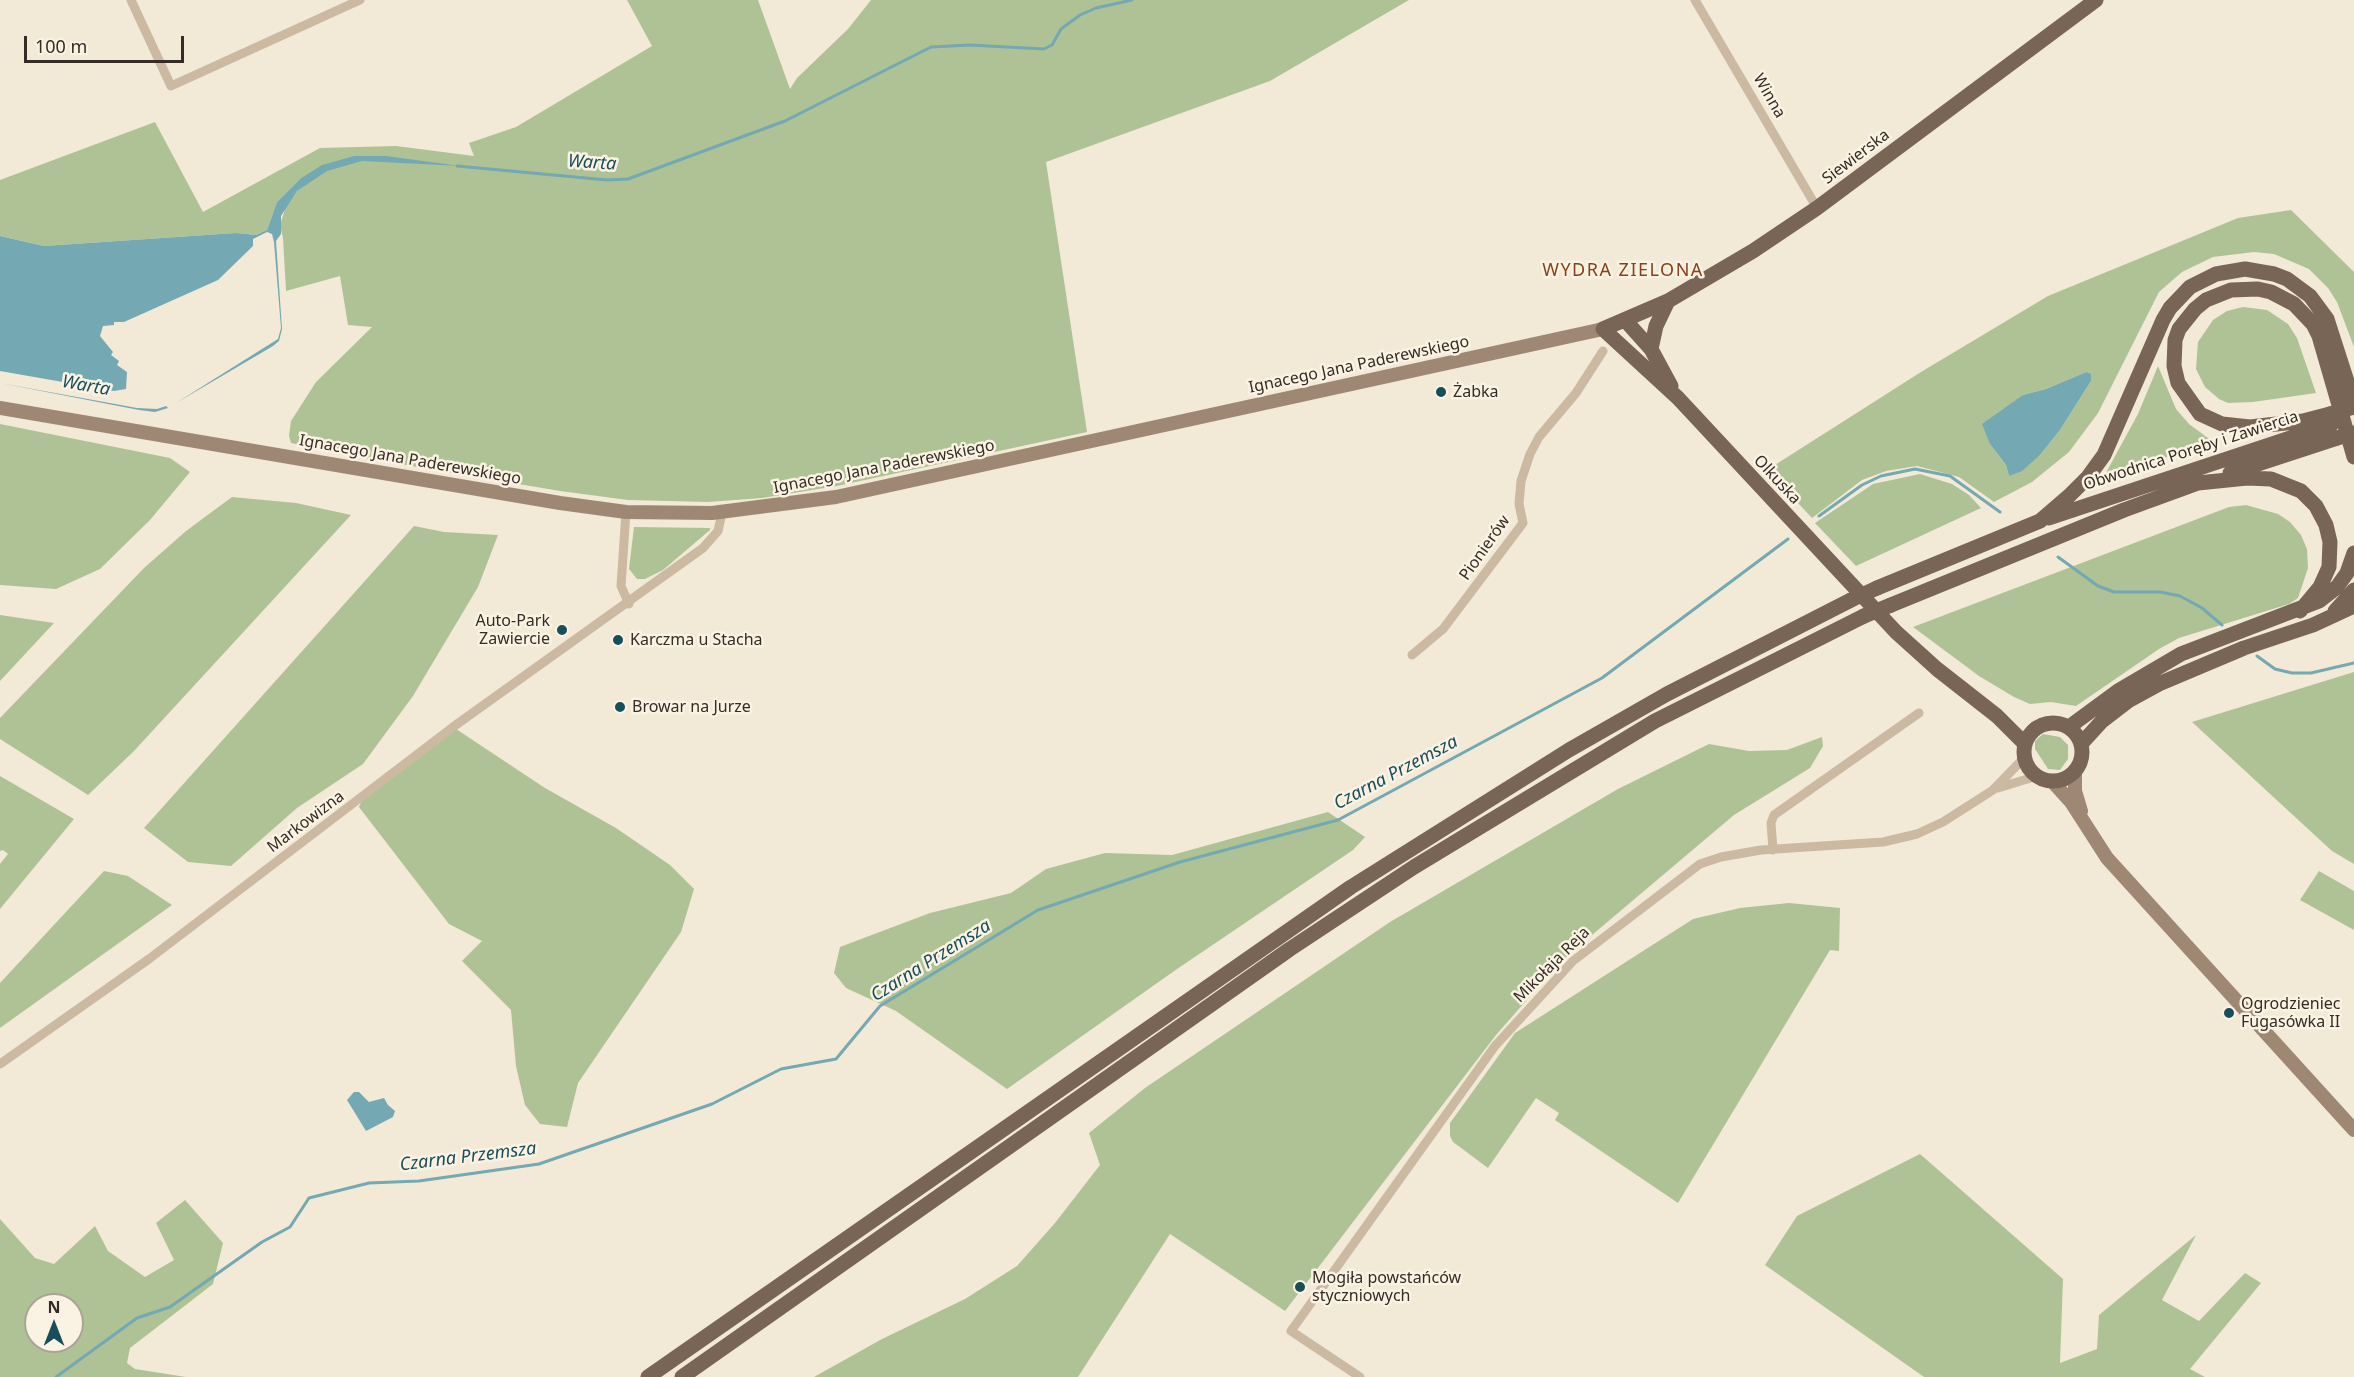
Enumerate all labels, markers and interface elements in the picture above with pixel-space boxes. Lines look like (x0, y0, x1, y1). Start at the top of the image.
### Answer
scale bar (27, 24, 188, 62)
text: 100 m (35, 34, 87, 58)
street label: Winna (1749, 71, 1789, 121)
street label: Siewierska (1819, 126, 1893, 188)
water label: Warta (567, 151, 617, 175)
district label: WYDRA ZIELONA (1542, 260, 1704, 282)
street label: Ignacego Jana Paderewskiego (1247, 332, 1471, 398)
water label: Warta (60, 371, 112, 401)
place label: Żabka (1453, 382, 1498, 402)
marker: Żabka (1434, 385, 1448, 399)
street label: Obwodnica Poręby i Zawiercia (2081, 407, 2301, 495)
street label: Ignacego Jana Paderewskiego (298, 431, 522, 489)
street label: Ignacego Jana Paderewskiego (772, 436, 996, 498)
street label: Olkuska (1749, 451, 1805, 509)
street label: Pionierów (1456, 512, 1514, 584)
place label: Auto-Park Zawiercie (475, 611, 550, 649)
marker: Auto-Park Zawiercie (555, 623, 569, 637)
place label: Karczma u Stacha (630, 630, 763, 650)
marker: Karczma u Stacha (611, 633, 625, 647)
place label: Browar na Jurze (632, 697, 751, 717)
marker: Browar na Jurze (613, 700, 627, 714)
water label: Czarna Przemsza (1330, 731, 1462, 815)
street label: Markowizna (264, 787, 348, 857)
water label: Czarna Przemsza (867, 915, 995, 1007)
street label: Mikołaja Reja (1510, 923, 1594, 1007)
place label: Ogrodzieniec Fugasówka II (2241, 994, 2341, 1032)
marker: Ogrodzieniec Fugasówka II (2222, 1006, 2236, 1020)
water label: Czarna Przemsza (398, 1138, 538, 1176)
place label: Mogiła powstańców styczniowych (1312, 1268, 1461, 1306)
marker: Mogiła powstańców styczniowych (1293, 1280, 1307, 1294)
north arrow (24, 1293, 84, 1353)
text: N (47, 1296, 61, 1318)

